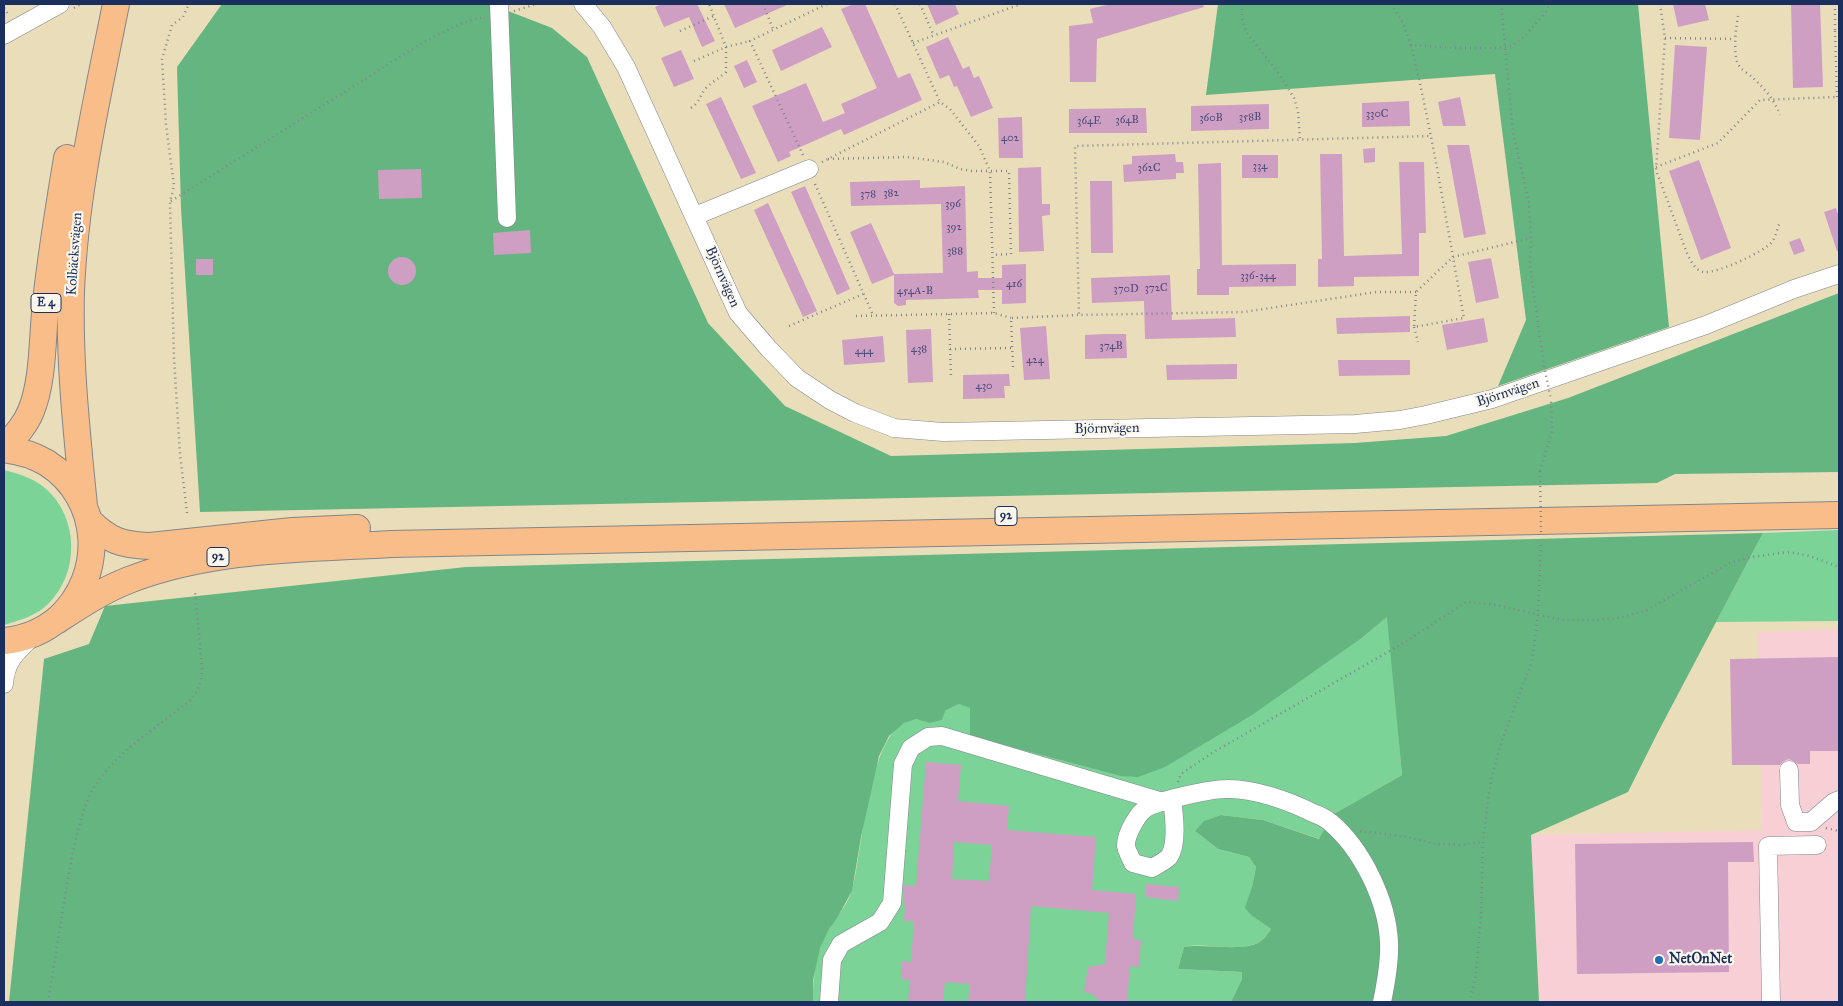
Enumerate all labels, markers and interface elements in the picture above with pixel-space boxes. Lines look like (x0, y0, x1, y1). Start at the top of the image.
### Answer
house number: 330C (1366, 107, 1388, 121)
house number: 358B (1239, 110, 1261, 124)
house number: 360B (1199, 111, 1223, 125)
house number: 364B (1115, 113, 1139, 127)
house number: 364E (1077, 114, 1101, 128)
house number: 402 (1001, 131, 1019, 145)
house number: 334 (1253, 159, 1267, 173)
house number: 362C (1138, 161, 1160, 175)
house number: 382 (883, 186, 899, 200)
house number: 378 (860, 187, 876, 201)
house number: 396 (945, 197, 961, 211)
street label: Kolbäcksvägen (64, 212, 86, 296)
house number: 392 (946, 220, 962, 234)
street label: Björnvägen (701, 244, 743, 310)
house number: 388 (947, 244, 963, 258)
house number: 336-344 (1240, 269, 1276, 283)
house number: 416 (1006, 277, 1022, 291)
house number: 372C (1144, 281, 1168, 295)
house number: 370D (1113, 282, 1139, 296)
house number: 454A-B (897, 284, 933, 298)
road number: E 4 (31, 294, 61, 312)
house number: 374B (1099, 339, 1123, 353)
house number: 438 (911, 342, 927, 356)
house number: 444 (855, 344, 873, 358)
house number: 424 (1026, 353, 1044, 367)
street label: Björnvägen (1475, 375, 1541, 411)
house number: 430 (976, 379, 992, 393)
street label: Björnvägen (1074, 420, 1140, 438)
road number: 92 (995, 506, 1017, 526)
road number: 92 (207, 548, 229, 566)
place label: NetOnNet (1669, 952, 1732, 968)
marker: NetOnNet (1653, 954, 1665, 966)

